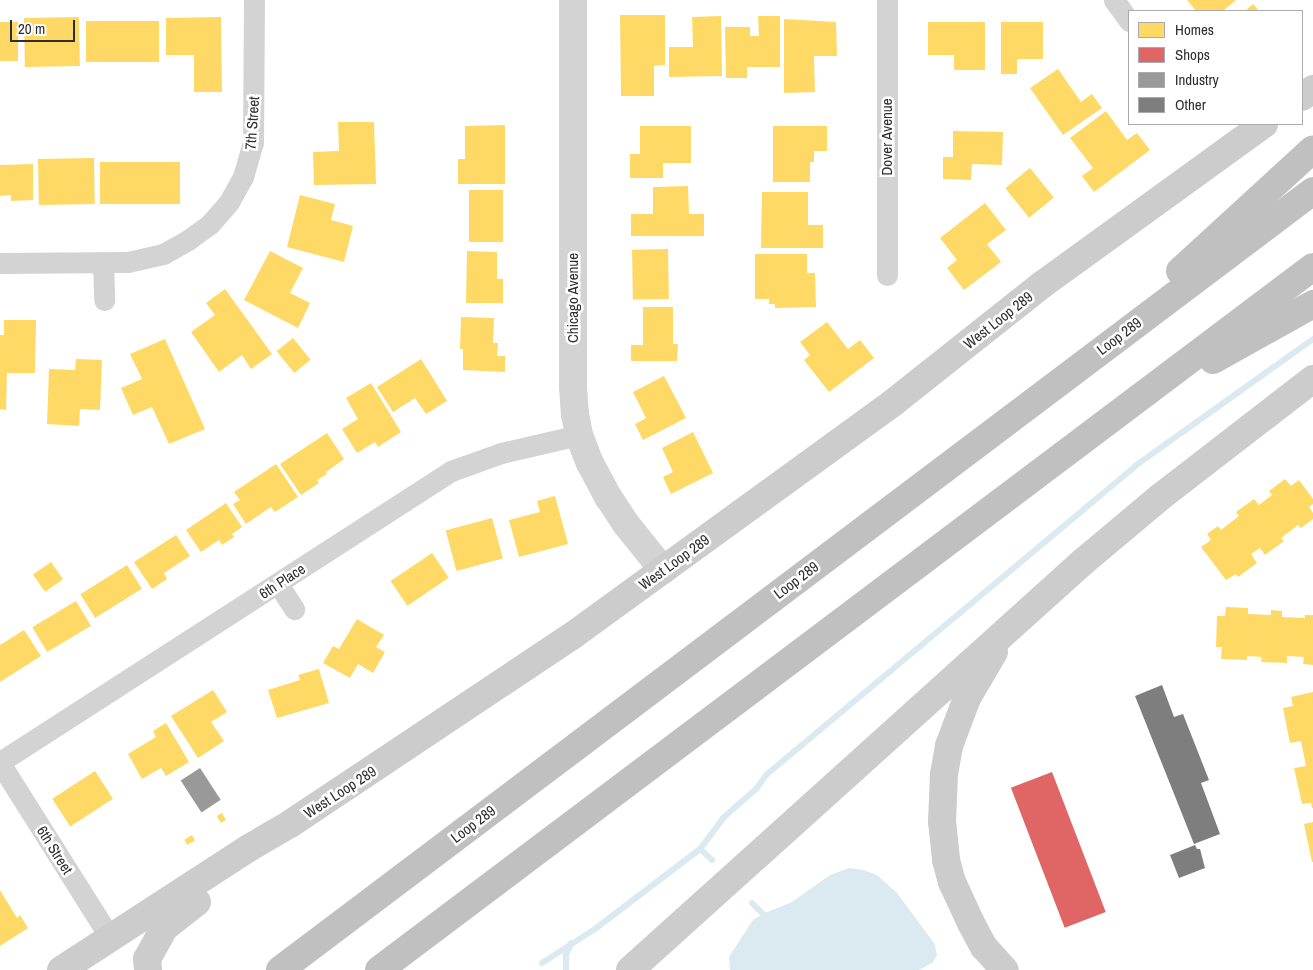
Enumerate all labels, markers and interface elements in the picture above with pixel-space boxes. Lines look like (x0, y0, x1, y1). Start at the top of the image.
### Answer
scale bar (12, 10, 78, 42)
legend (1128, 10, 1303, 125)
text: 20 m (18, 18, 45, 39)
text: Homes (1175, 19, 1214, 40)
text: Shops (1175, 44, 1210, 65)
text: Industry (1175, 69, 1219, 90)
text: Other (1175, 94, 1206, 115)
street label: 7th Street (241, 96, 263, 150)
street label: Dover Avenue (878, 98, 896, 176)
street label: Chicago Avenue (564, 253, 582, 343)
street label: West Loop 289 (960, 288, 1036, 352)
street label: Loop 289 (1093, 313, 1145, 359)
street label: West Loop 289 (635, 530, 713, 594)
street label: Loop 289 (770, 557, 822, 603)
street label: 6th Place (256, 559, 308, 603)
street label: West Loop 289 (300, 762, 380, 822)
street label: Loop 289 (447, 801, 499, 847)
street label: 6th Street (33, 823, 77, 877)

